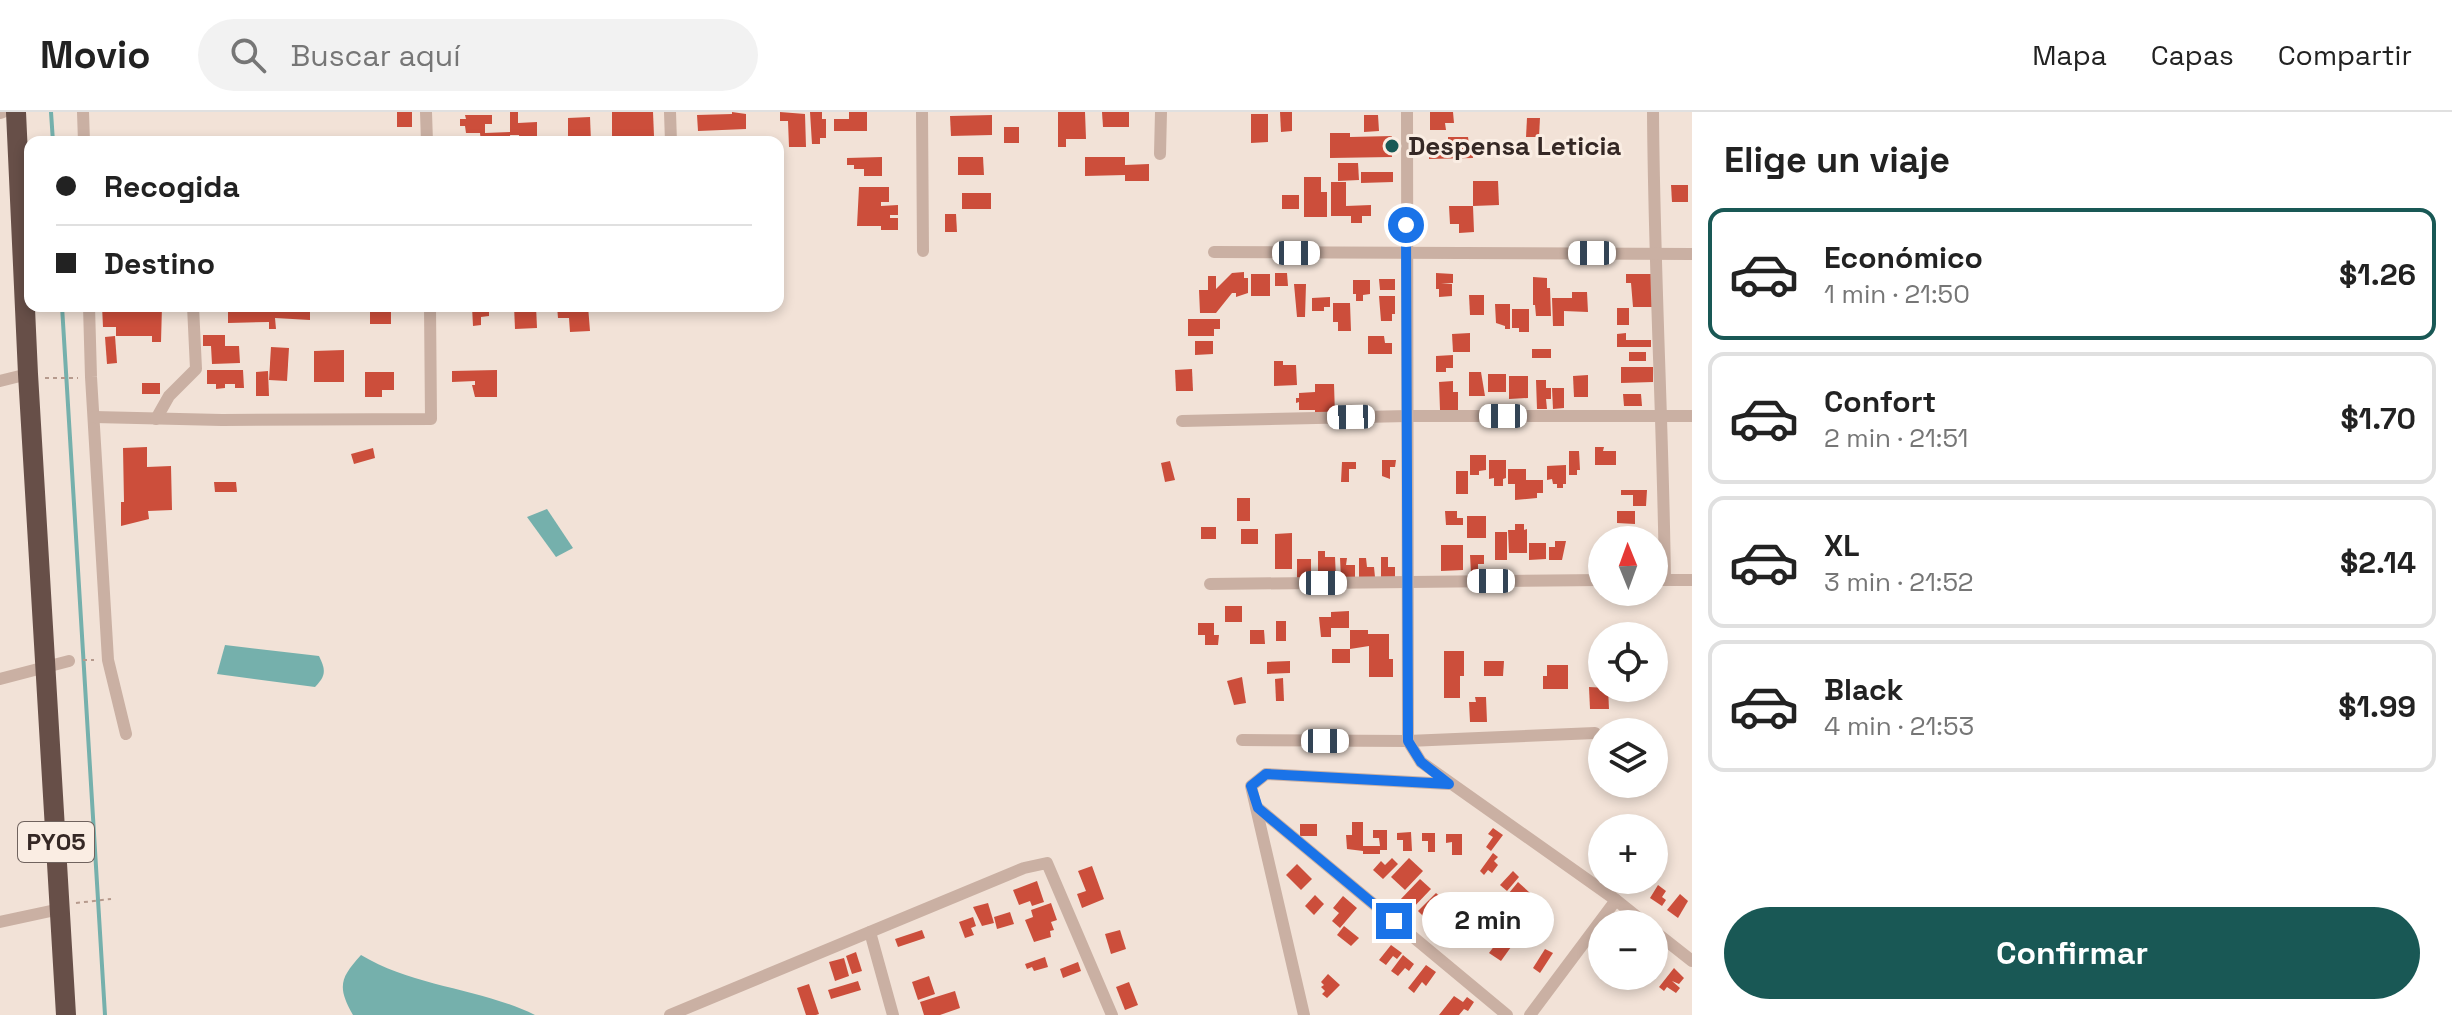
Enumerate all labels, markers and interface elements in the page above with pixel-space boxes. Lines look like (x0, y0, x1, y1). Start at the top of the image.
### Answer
search box (198, 19, 758, 91)
text: Movio (40, 31, 150, 79)
icon: search (226, 33, 270, 77)
text: Buscar aquí (290, 36, 461, 75)
text: Mapa (2032, 37, 2107, 73)
text: Capas (2151, 37, 2234, 73)
text: Compartir (2278, 37, 2412, 73)
place label: Despensa Leticia (1408, 129, 1621, 163)
marker: Despensa Leticia (1383, 137, 1401, 155)
text: Elige un viaje (1724, 137, 1950, 183)
text: Recogida (104, 167, 240, 206)
route start (1388, 207, 1424, 243)
icon: car (1728, 238, 1800, 310)
text: Económico (1824, 238, 1983, 277)
car (1272, 241, 1320, 265)
car (1568, 241, 1616, 265)
text: Destino (104, 244, 215, 283)
text: $1.26 (2339, 255, 2416, 294)
text: 1 min · 21:50 (1824, 277, 1970, 311)
icon: car (1728, 382, 1800, 454)
text: Confort (1824, 382, 1936, 421)
text: $1.70 (2340, 399, 2416, 438)
car (1479, 404, 1527, 428)
car (1327, 405, 1375, 429)
text: 2 min · 21:51 (1824, 421, 1968, 455)
north arrow (1588, 526, 1668, 606)
map controls (1588, 526, 1668, 990)
icon: car (1728, 526, 1800, 598)
text: XL (1824, 526, 1860, 565)
text: $2.14 (2340, 543, 2416, 582)
text: 3 min · 21:52 (1824, 565, 1973, 599)
car (1467, 569, 1515, 593)
car (1299, 571, 1347, 595)
button: locate (1588, 622, 1668, 702)
icon: car (1728, 670, 1800, 742)
text: Black (1824, 670, 1903, 709)
text: $1.99 (2338, 687, 2416, 726)
text: 4 min · 21:53 (1824, 709, 1974, 743)
button: layers (1588, 718, 1668, 798)
car (1301, 729, 1349, 753)
button: + (1588, 814, 1668, 894)
road number: PY05 (18, 822, 94, 862)
callout: 2 min (1422, 893, 1554, 949)
route end (1376, 903, 1412, 939)
text: 2 min (1454, 903, 1522, 937)
button: Confirmar (1724, 907, 2420, 999)
button: − (1588, 910, 1668, 990)

